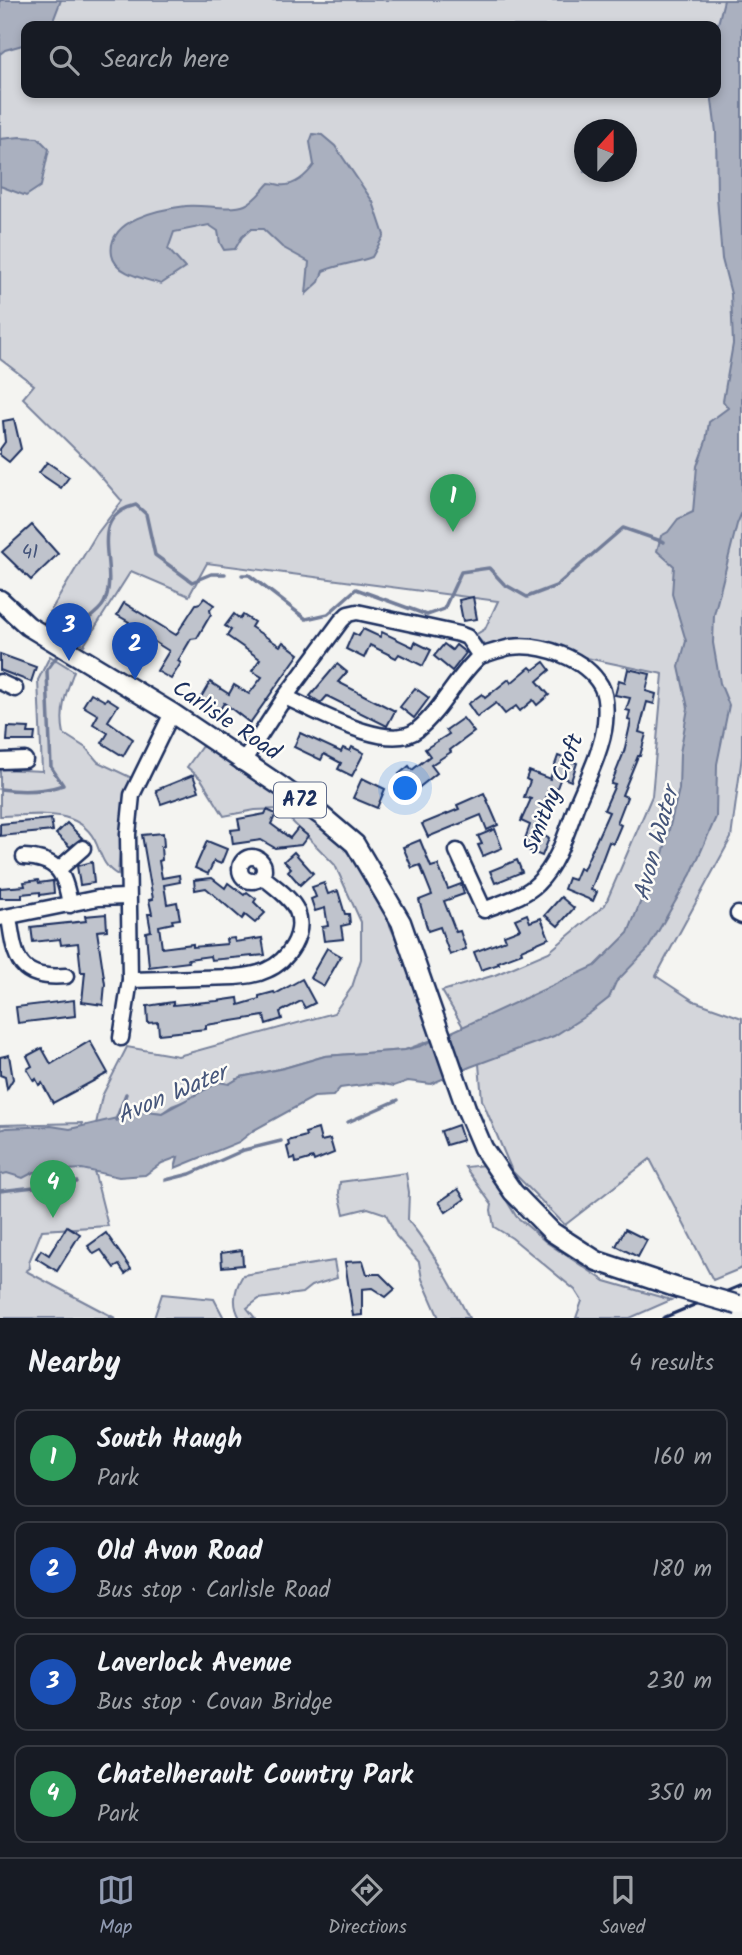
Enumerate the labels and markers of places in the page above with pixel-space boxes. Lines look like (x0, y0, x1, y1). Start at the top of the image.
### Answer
pin: 1 (430, 474, 476, 532)
pin: 3 (46, 603, 92, 661)
pin: 2 (112, 622, 158, 680)
pin: 4 (30, 1160, 76, 1218)

